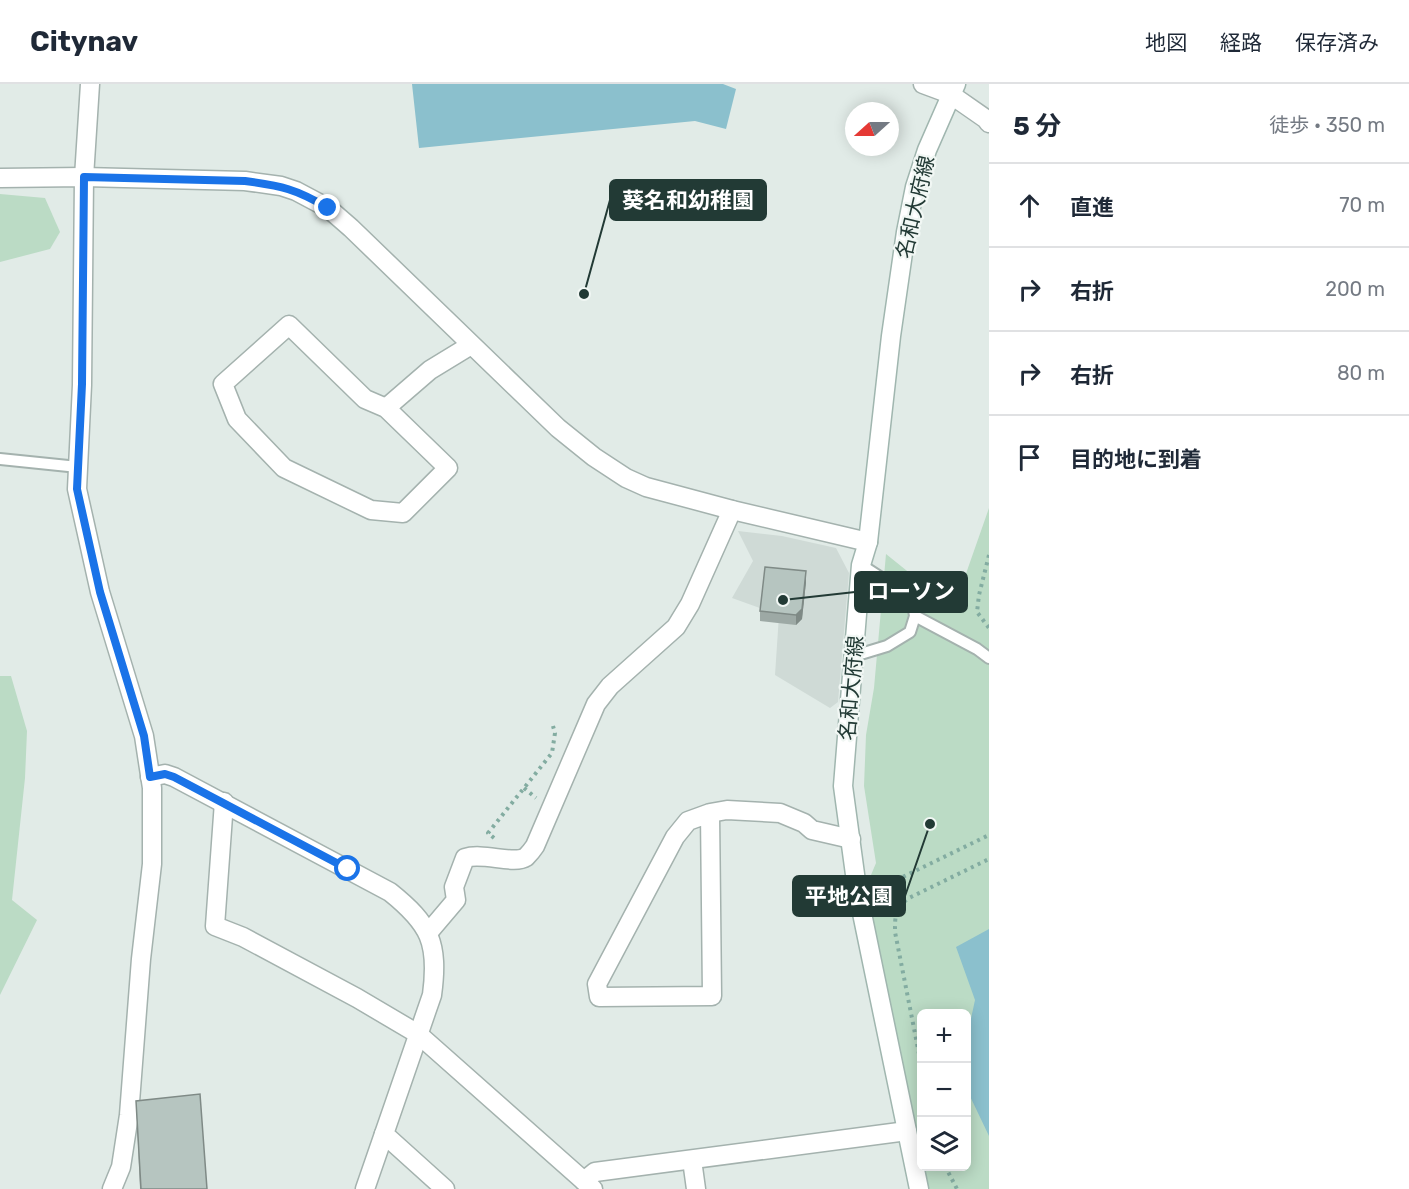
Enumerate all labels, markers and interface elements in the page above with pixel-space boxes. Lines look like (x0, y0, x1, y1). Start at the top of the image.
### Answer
text: Citynav (30, 25, 138, 58)
text: 地図 (1145, 30, 1187, 55)
text: 経路 (1220, 30, 1262, 55)
text: 保存済み (1295, 30, 1379, 55)
north arrow (845, 102, 899, 156)
text: 5 分 (1013, 111, 1061, 142)
text: 徒歩 · 350 m (1269, 113, 1385, 137)
street label: 名和大府線 (891, 153, 939, 261)
callout: 葵名和幼稚園 (610, 180, 766, 220)
text: 葵名和幼稚園 (622, 187, 754, 214)
icon: ahead (1013, 189, 1046, 222)
text: 70 m (1339, 193, 1385, 217)
route end (314, 194, 340, 220)
text: 直進 (1070, 194, 1114, 221)
icon: right (1013, 273, 1046, 306)
text: 200 m (1325, 277, 1385, 301)
text: 右折 (1070, 278, 1114, 305)
icon: right (1013, 357, 1046, 390)
text: 80 m (1337, 361, 1385, 385)
text: 右折 (1070, 362, 1114, 389)
icon: arrive (1013, 441, 1046, 474)
text: 目的地に到着 (1070, 446, 1202, 473)
callout: ローソン (855, 572, 967, 612)
text: ローソン (867, 578, 955, 605)
street label: 名和大府線 (834, 635, 868, 741)
route start (334, 855, 360, 881)
callout: 平地公園 (793, 876, 905, 916)
text: 平地公園 (805, 883, 893, 910)
map controls (917, 1009, 971, 1171)
button: + (917, 1009, 971, 1063)
button: − (917, 1063, 971, 1117)
button: layers (917, 1117, 971, 1171)

